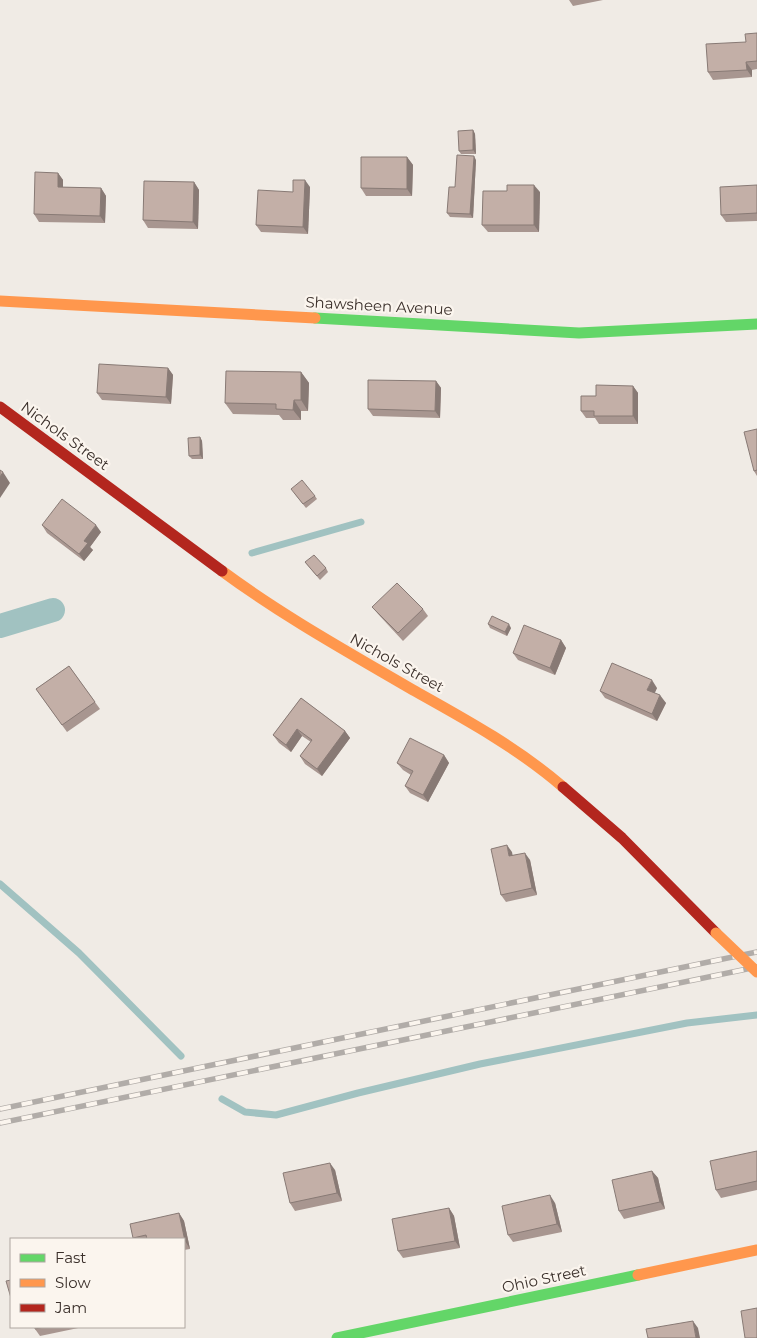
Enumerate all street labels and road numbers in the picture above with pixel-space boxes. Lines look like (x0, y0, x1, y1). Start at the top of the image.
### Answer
street label: Shawsheen Avenue (305, 292, 453, 319)
street label: Nichols Street (17, 397, 113, 474)
street label: Nichols Street (347, 629, 448, 696)
street label: Ohio Street (500, 1260, 588, 1297)

